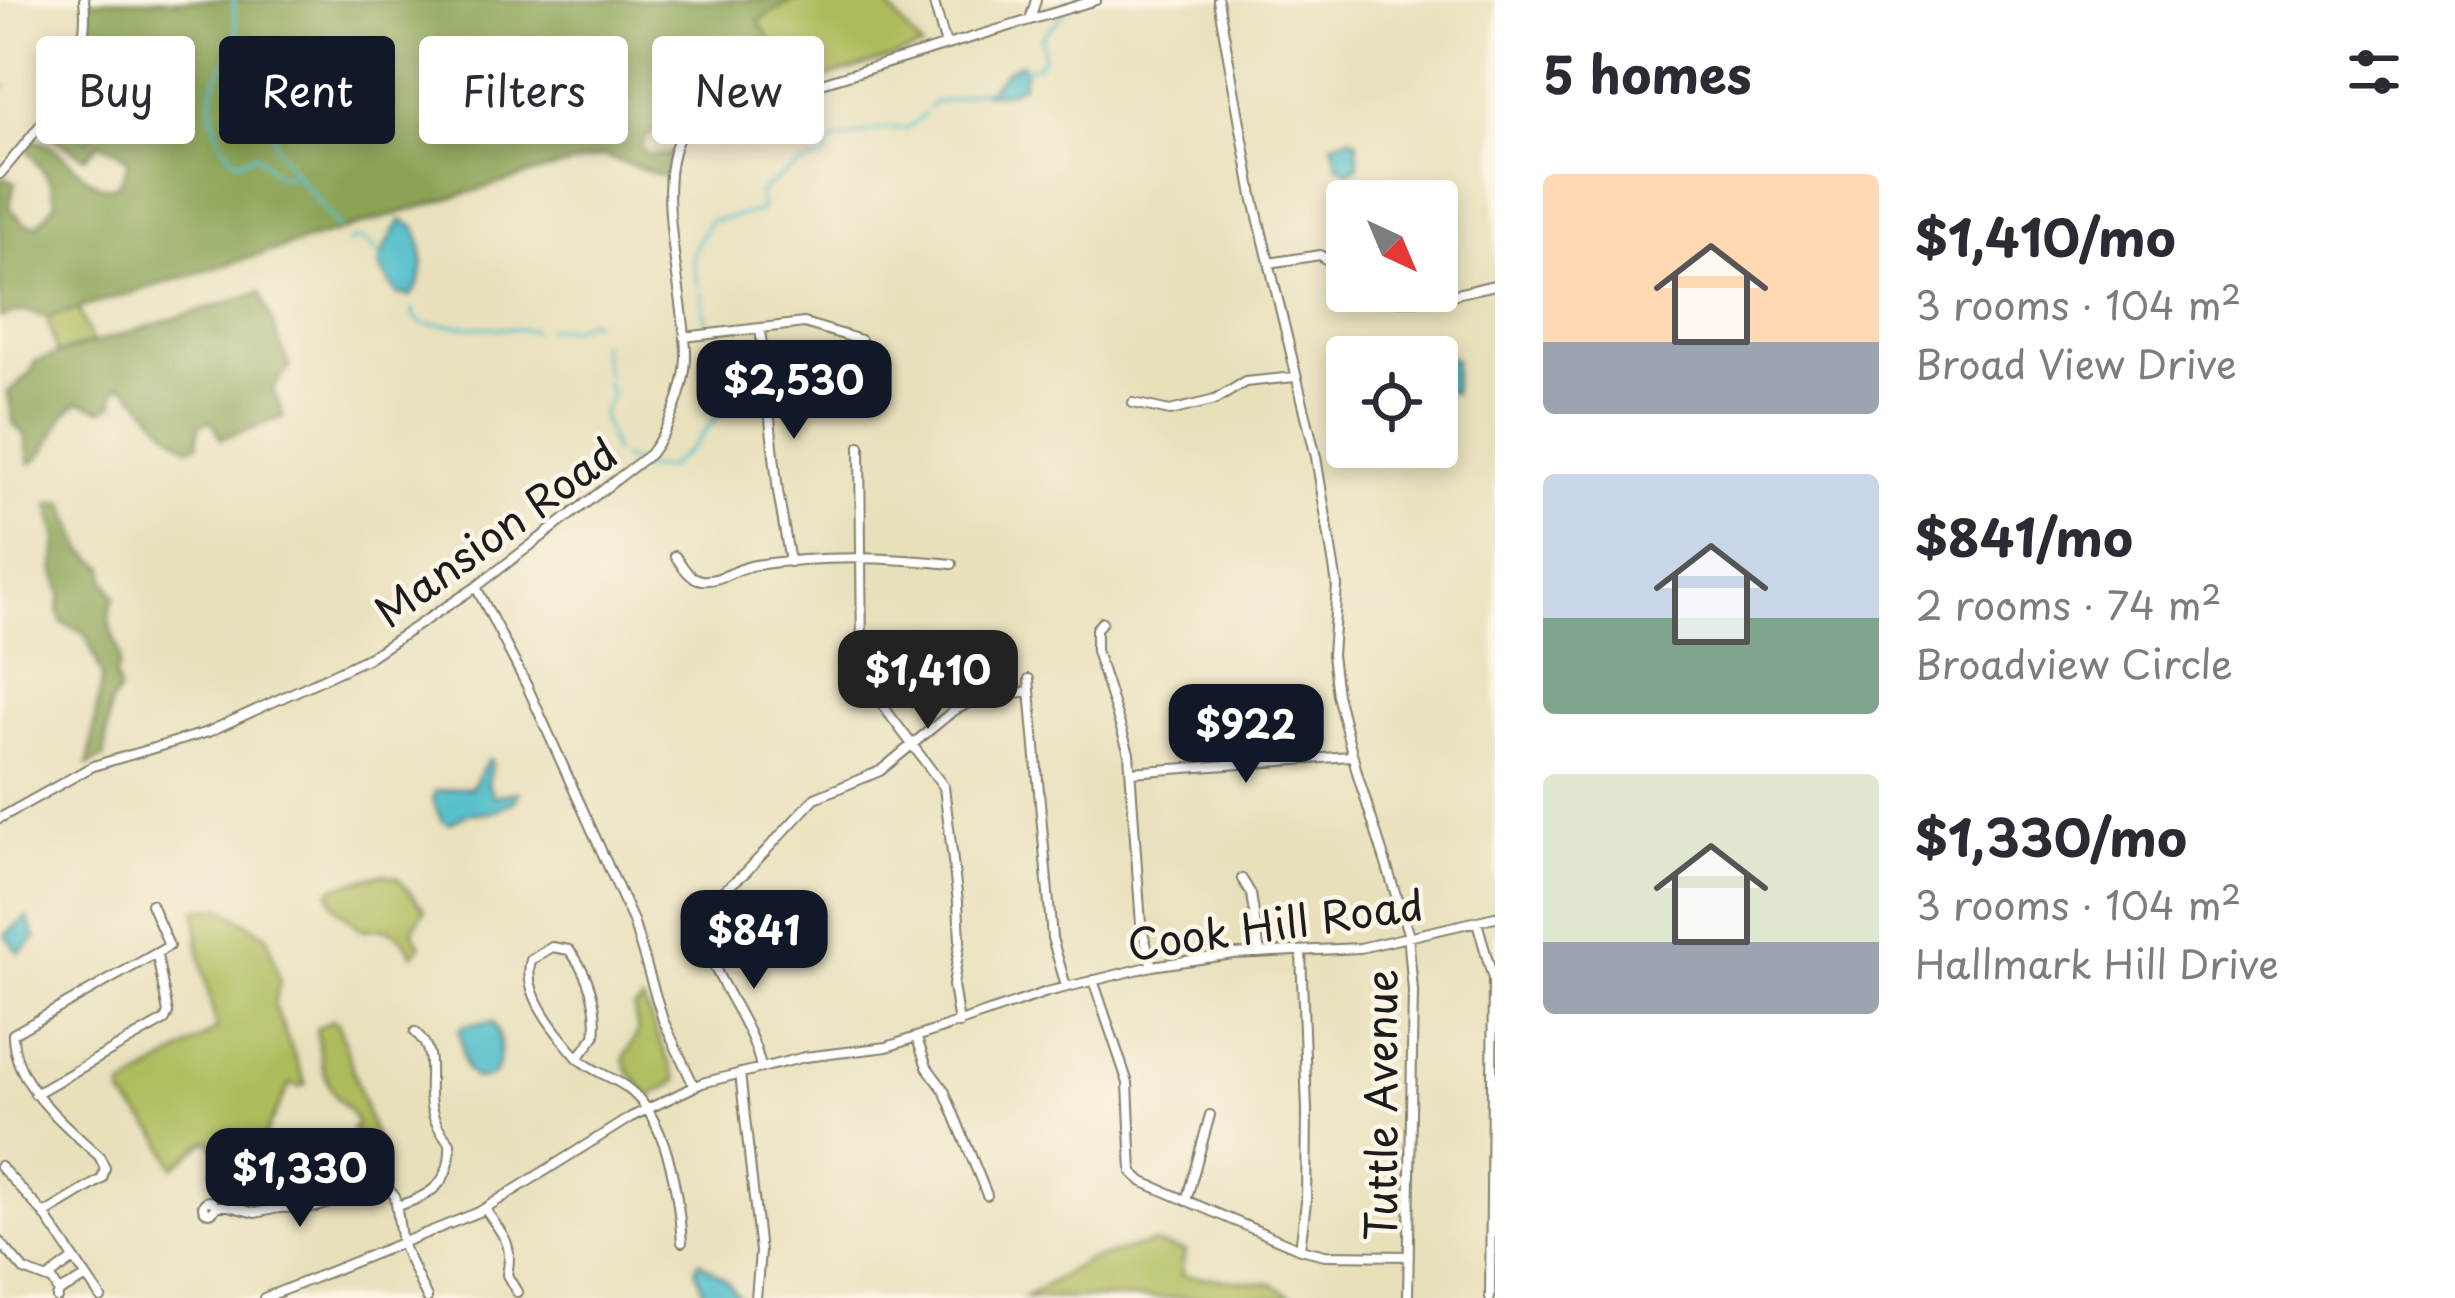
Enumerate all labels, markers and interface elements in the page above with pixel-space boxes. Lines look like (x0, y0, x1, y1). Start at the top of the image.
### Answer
text: 5 homes (1543, 34, 1752, 111)
chip: Buy (36, 36, 195, 144)
chip: Rent (219, 36, 395, 144)
chip: Filters (419, 36, 628, 144)
chip: New (652, 36, 824, 144)
icon: filters (2341, 39, 2407, 105)
north arrow (1326, 180, 1458, 312)
map controls (1326, 180, 1458, 468)
text: $1,410/mo (1915, 197, 2176, 274)
icon: home (1639, 222, 1783, 366)
text: 3 rooms · 104 m² (1915, 274, 2241, 333)
text: Broad View Drive (1915, 333, 2237, 392)
button: locate (1326, 336, 1458, 468)
pin: $2,530 (696, 340, 892, 442)
text: $2,530 (724, 349, 864, 408)
street label: Mansion Road (360, 421, 630, 641)
text: $841/mo (1915, 497, 2133, 574)
icon: home (1639, 522, 1783, 666)
text: 2 rooms · 74 m² (1915, 574, 2222, 633)
pin: $1,410 (830, 630, 1026, 732)
text: Broadview Circle (1915, 633, 2233, 692)
text: $1,410 (865, 639, 991, 698)
pin: $922 (1175, 684, 1317, 786)
text: $922 (1196, 693, 1296, 752)
text: $1,330/mo (1915, 797, 2187, 874)
icon: home (1639, 822, 1783, 966)
street label: Cook Hill Road (1123, 871, 1427, 975)
text: 3 rooms · 104 m² (1915, 874, 2241, 933)
pin: $841 (683, 890, 825, 992)
text: $841 (708, 899, 800, 958)
text: Hallmark Hill Drive (1915, 933, 2279, 992)
street label: Tuttle Avenue (1348, 969, 1411, 1241)
pin: $1,330 (202, 1128, 398, 1230)
text: $1,330 (233, 1137, 367, 1196)

